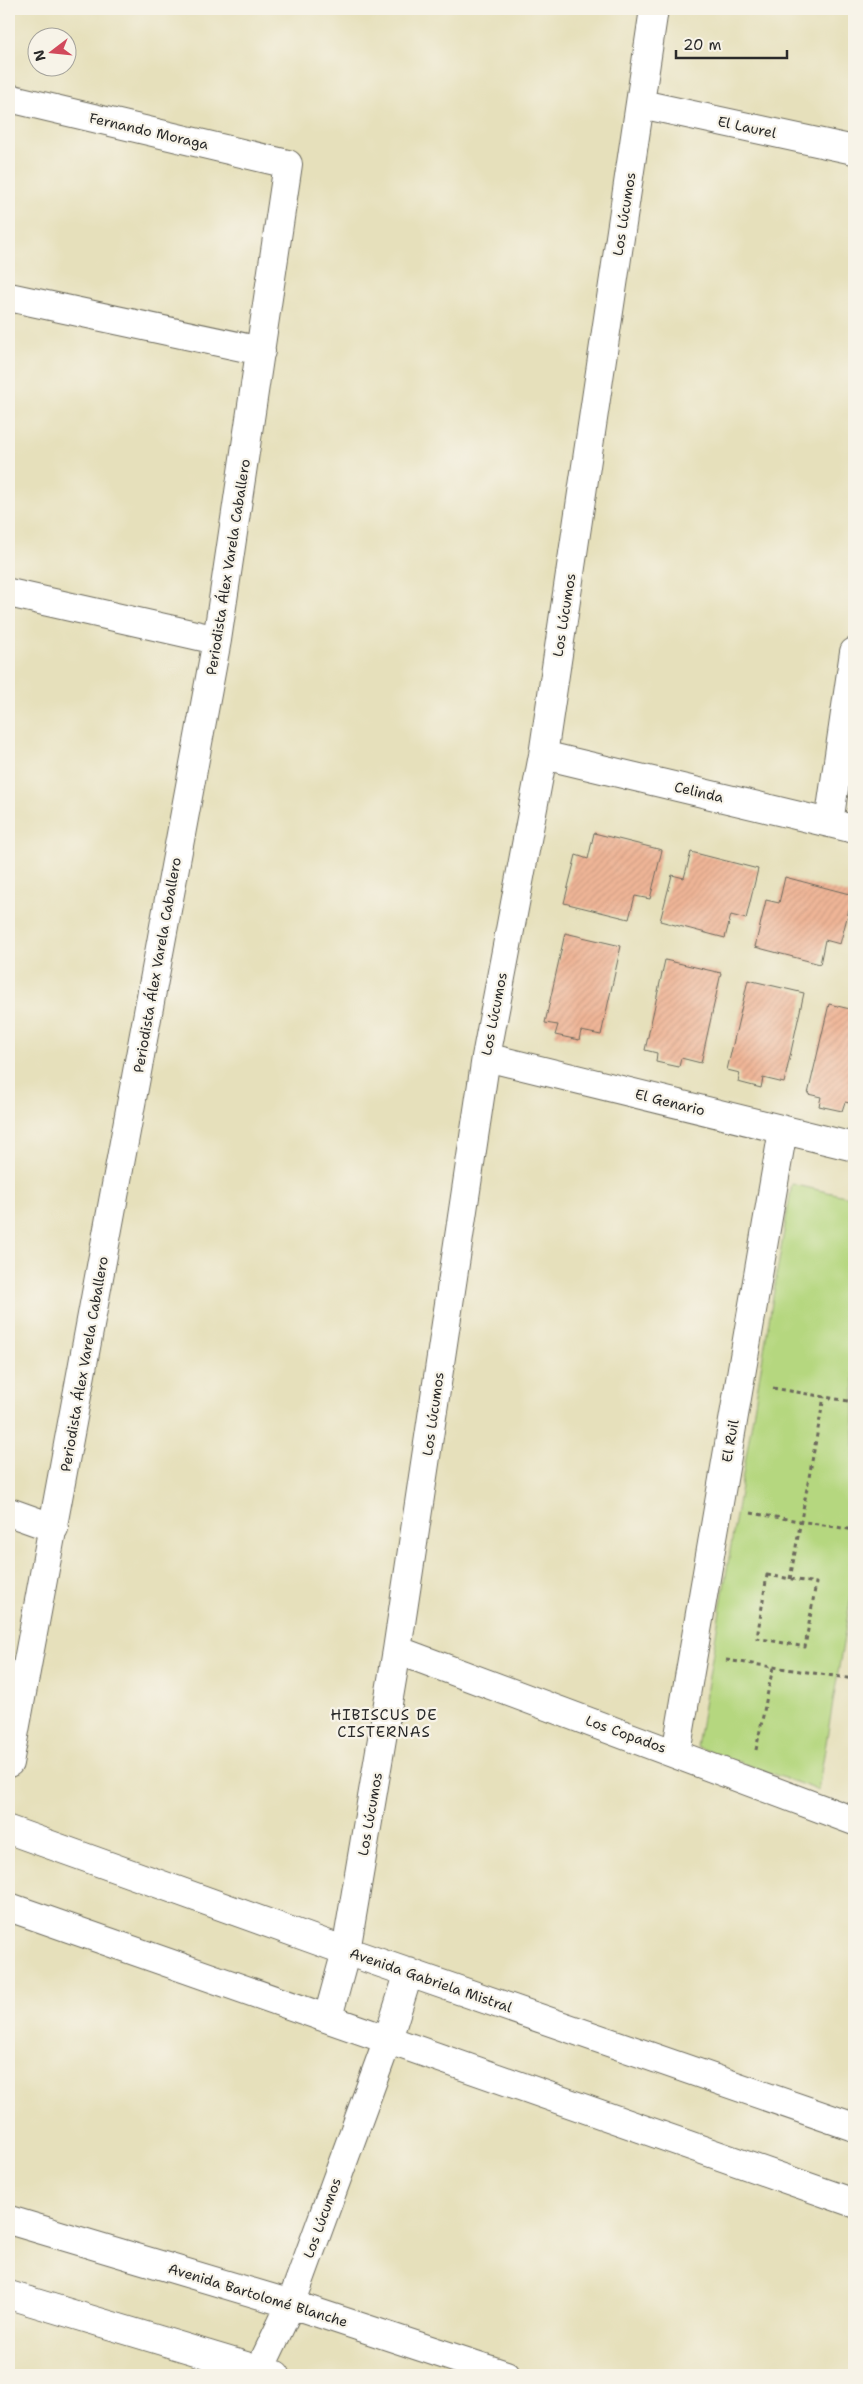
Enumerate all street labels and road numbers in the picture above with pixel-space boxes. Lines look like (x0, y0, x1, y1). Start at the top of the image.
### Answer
street label: Fernando Moraga (88, 109, 211, 154)
street label: El Laurel (716, 112, 779, 142)
street label: Los Lúcumos (609, 171, 639, 257)
street label: Periodista Álex Varela Caballero (202, 458, 254, 676)
street label: Los Lúcumos (549, 572, 579, 658)
street label: Celinda (673, 778, 726, 806)
street label: Periodista Álex Varela Caballero (129, 856, 185, 1074)
street label: Los Lúcumos (477, 971, 511, 1057)
street label: El Genario (633, 1085, 707, 1119)
street label: Periodista Álex Varela Caballero (56, 1255, 112, 1473)
street label: Los Lúcumos (418, 1371, 448, 1457)
street label: El Ruil (717, 1418, 743, 1464)
street label: Los Copados (583, 1711, 669, 1757)
street label: Los Lúcumos (354, 1771, 386, 1857)
street label: Avenida Gabriela Mistral (347, 1944, 515, 2017)
street label: Los Lúcumos (299, 2175, 345, 2261)
street label: Avenida Bartolomé Blanche (166, 2259, 350, 2331)

